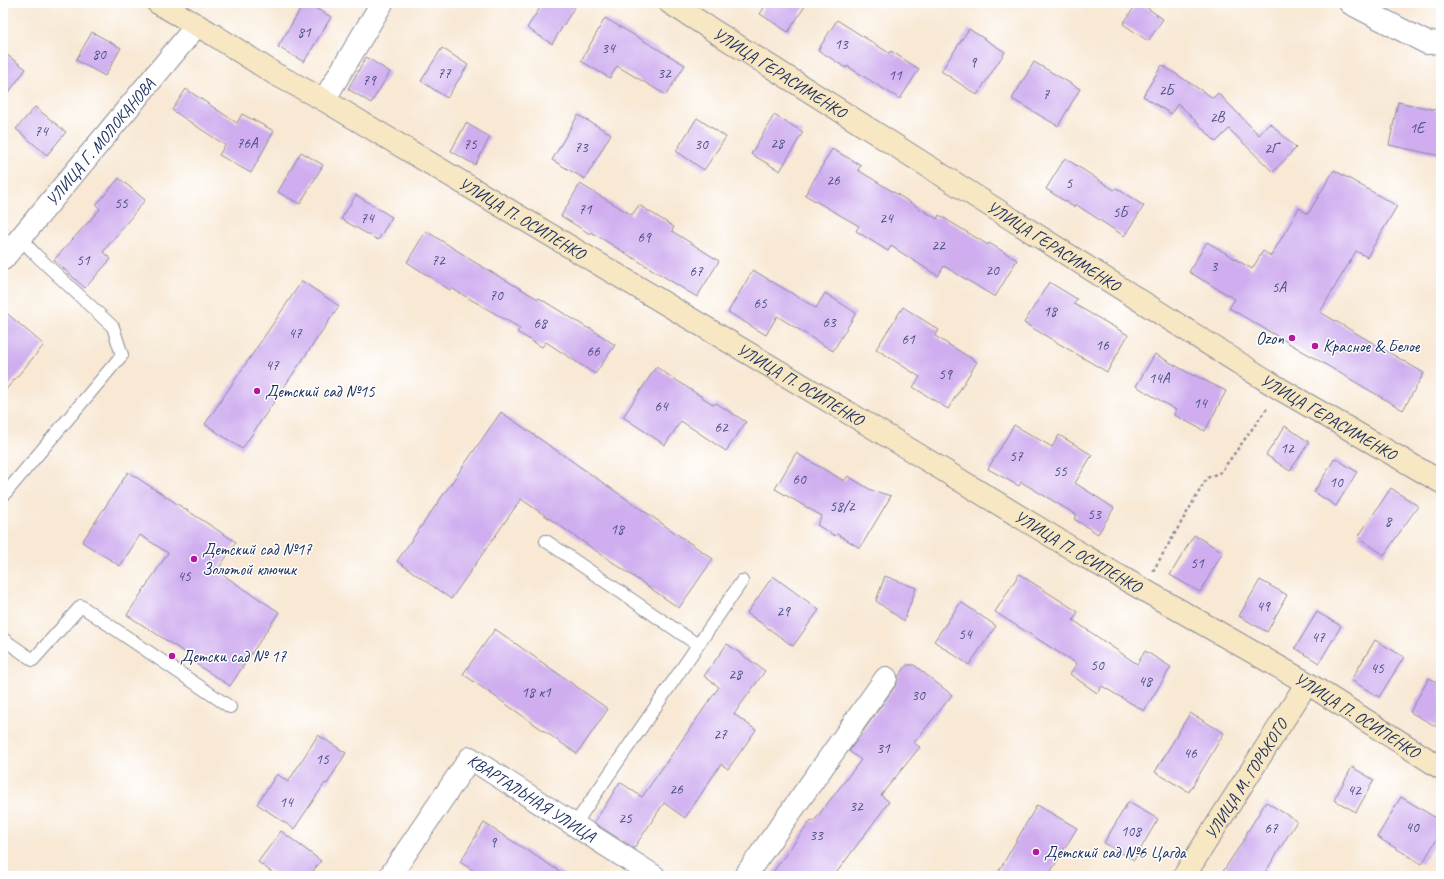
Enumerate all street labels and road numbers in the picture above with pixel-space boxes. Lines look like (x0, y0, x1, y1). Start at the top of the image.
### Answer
street label: УЛИЦА ГЕРАСИМЕНКО (709, 23, 852, 123)
street label: УЛИЦА Г. МОЛОКАНОВА (41, 74, 159, 210)
street label: УЛИЦА П. ОСИПЕНКО (455, 172, 591, 265)
street label: УЛИЦА ГЕРАСИМЕНКО (983, 196, 1126, 297)
street label: УЛИЦА П. ОСИПЕНКО (733, 338, 870, 431)
street label: УЛИЦА ГЕРАСИМЕНКО (1257, 369, 1402, 465)
street label: УЛИЦА П. ОСИПЕНКО (1011, 505, 1147, 598)
street label: УЛИЦА П. ОСИПЕНКО (1291, 668, 1426, 764)
street label: УЛИЦА М. ГОРЬКОГО (1200, 714, 1293, 843)
street label: КВАРТАЛЬНАЯ УЛИЦА (464, 749, 601, 847)

